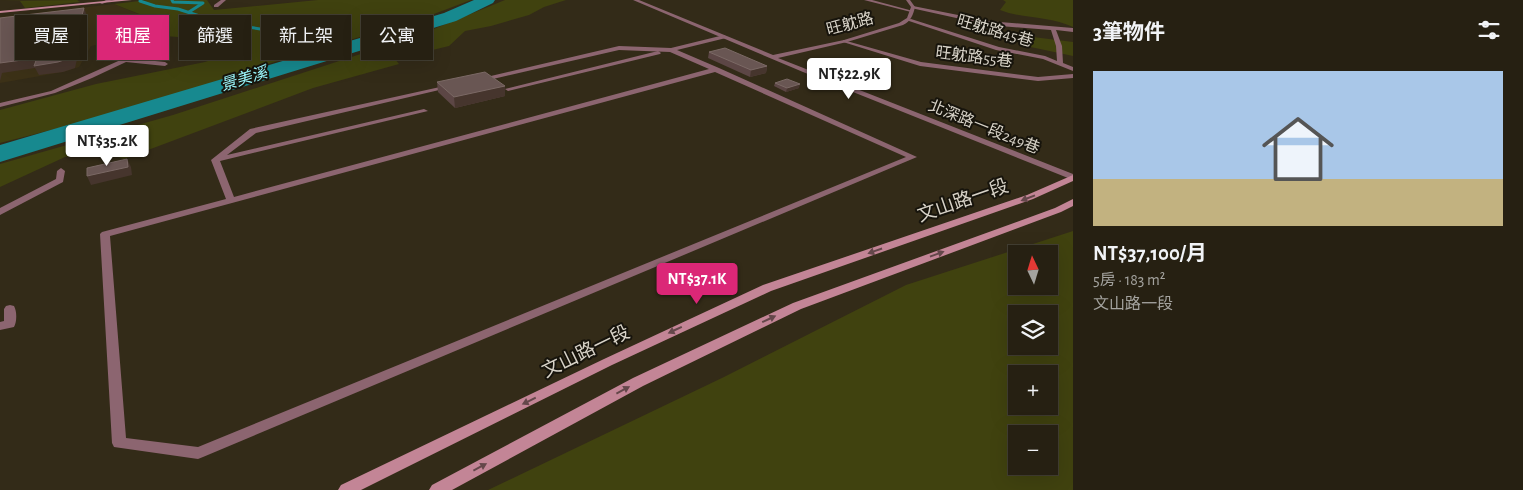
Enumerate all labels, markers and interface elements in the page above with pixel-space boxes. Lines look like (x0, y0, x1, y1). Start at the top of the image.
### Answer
street label: 旺躭路 (824, 9, 875, 38)
street label: 旺躭路45巷 (955, 12, 1035, 49)
chip: 買屋 (15, 15, 87, 60)
chip: 租屋 (97, 15, 169, 60)
chip: 篩選 (179, 15, 251, 60)
chip: 新上架 (261, 15, 351, 60)
chip: 公寓 (361, 15, 433, 60)
icon: filters (1475, 16, 1503, 44)
text: 3筆物件 (1093, 22, 1165, 43)
street label: 旺躭路55巷 (935, 43, 1014, 70)
pin: NT$22.9K (797, 58, 901, 100)
water label: 景美溪 (218, 63, 271, 94)
text: NT$22.9K (818, 66, 880, 82)
street label: 北深路一段249巷 (926, 96, 1042, 157)
icon: home (1253, 104, 1343, 194)
pin: NT$35.2K (55, 124, 159, 167)
text: NT$35.2K (77, 133, 137, 149)
street label: 文山路一段 (914, 175, 1011, 225)
one-way arrow (1021, 194, 1036, 202)
text: NT$37,100/月 (1093, 243, 1207, 264)
north arrow (1008, 245, 1058, 295)
map controls (1008, 245, 1058, 475)
one-way arrow (867, 247, 882, 255)
one-way arrow (930, 250, 945, 258)
pin: NT$37.1K (645, 262, 749, 305)
text: NT$37.1K (668, 271, 726, 287)
text: 5房 · 183 m² (1093, 272, 1165, 288)
text: 文山路一段 (1093, 296, 1173, 312)
button: layers (1008, 305, 1058, 355)
one-way arrow (762, 314, 776, 322)
street label: 文山路一段 (538, 321, 633, 381)
one-way arrow (668, 326, 682, 334)
button: + (1008, 365, 1058, 415)
one-way arrow (616, 386, 630, 394)
one-way arrow (522, 397, 536, 405)
button: − (1008, 425, 1058, 475)
one-way arrow (472, 463, 487, 471)

